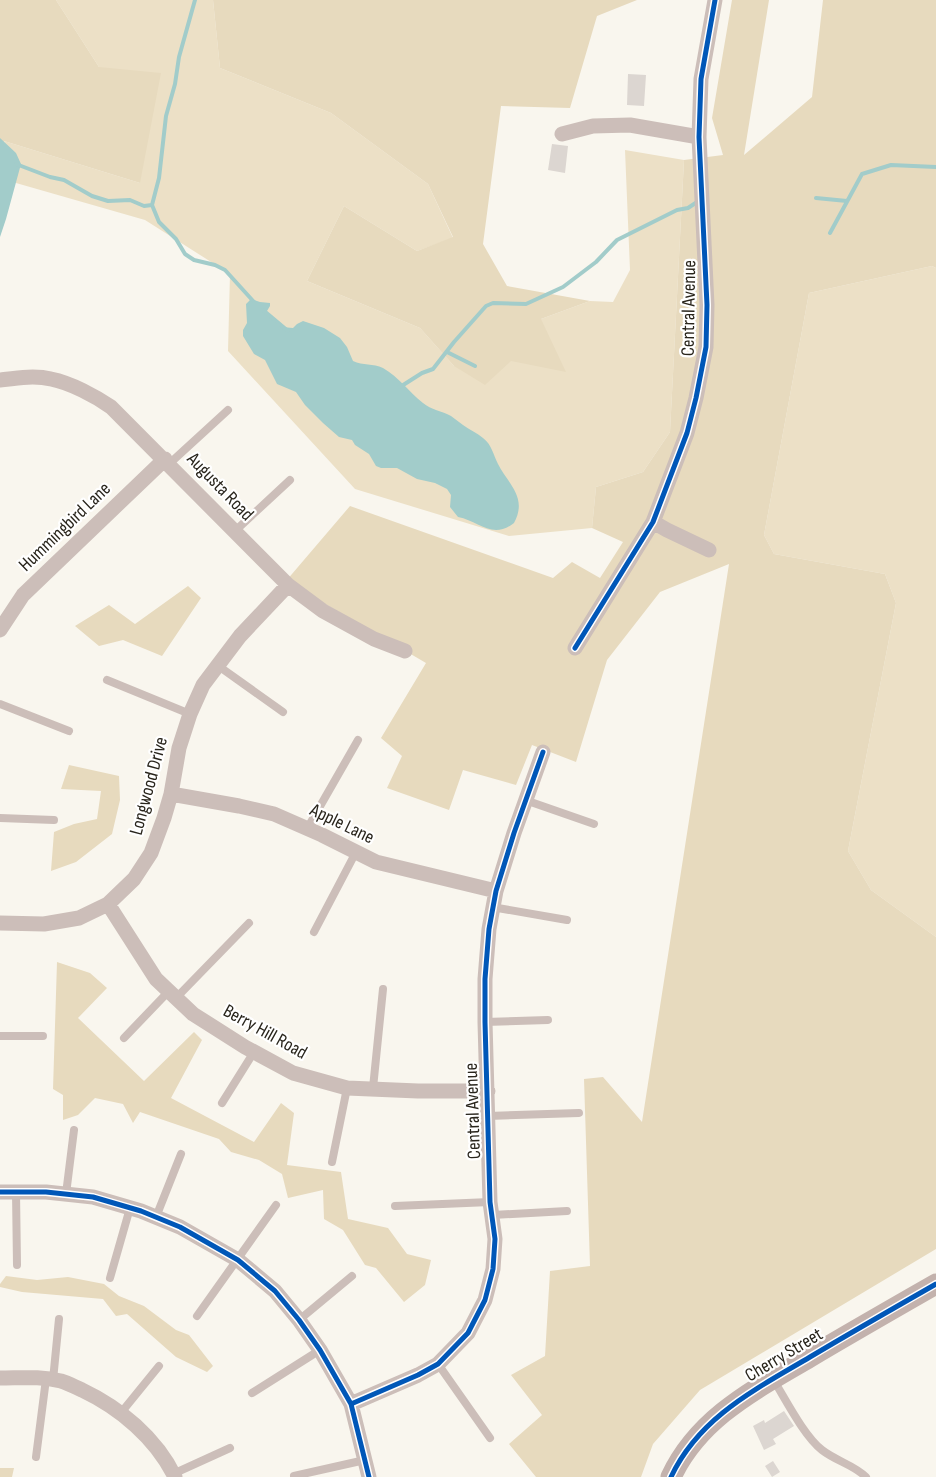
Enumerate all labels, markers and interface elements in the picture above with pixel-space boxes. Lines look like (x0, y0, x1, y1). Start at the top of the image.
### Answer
street label: Central Avenue (677, 260, 701, 356)
street label: Augusta Road (181, 447, 258, 526)
street label: Hummingbird Lane (14, 477, 116, 577)
street label: Longwood Drive (125, 734, 173, 838)
street label: Apple Lane (305, 798, 378, 849)
street label: Berry Hill Road (219, 1000, 311, 1064)
street label: Central Avenue (460, 1063, 486, 1159)
street label: Cherry Street (741, 1323, 827, 1387)

